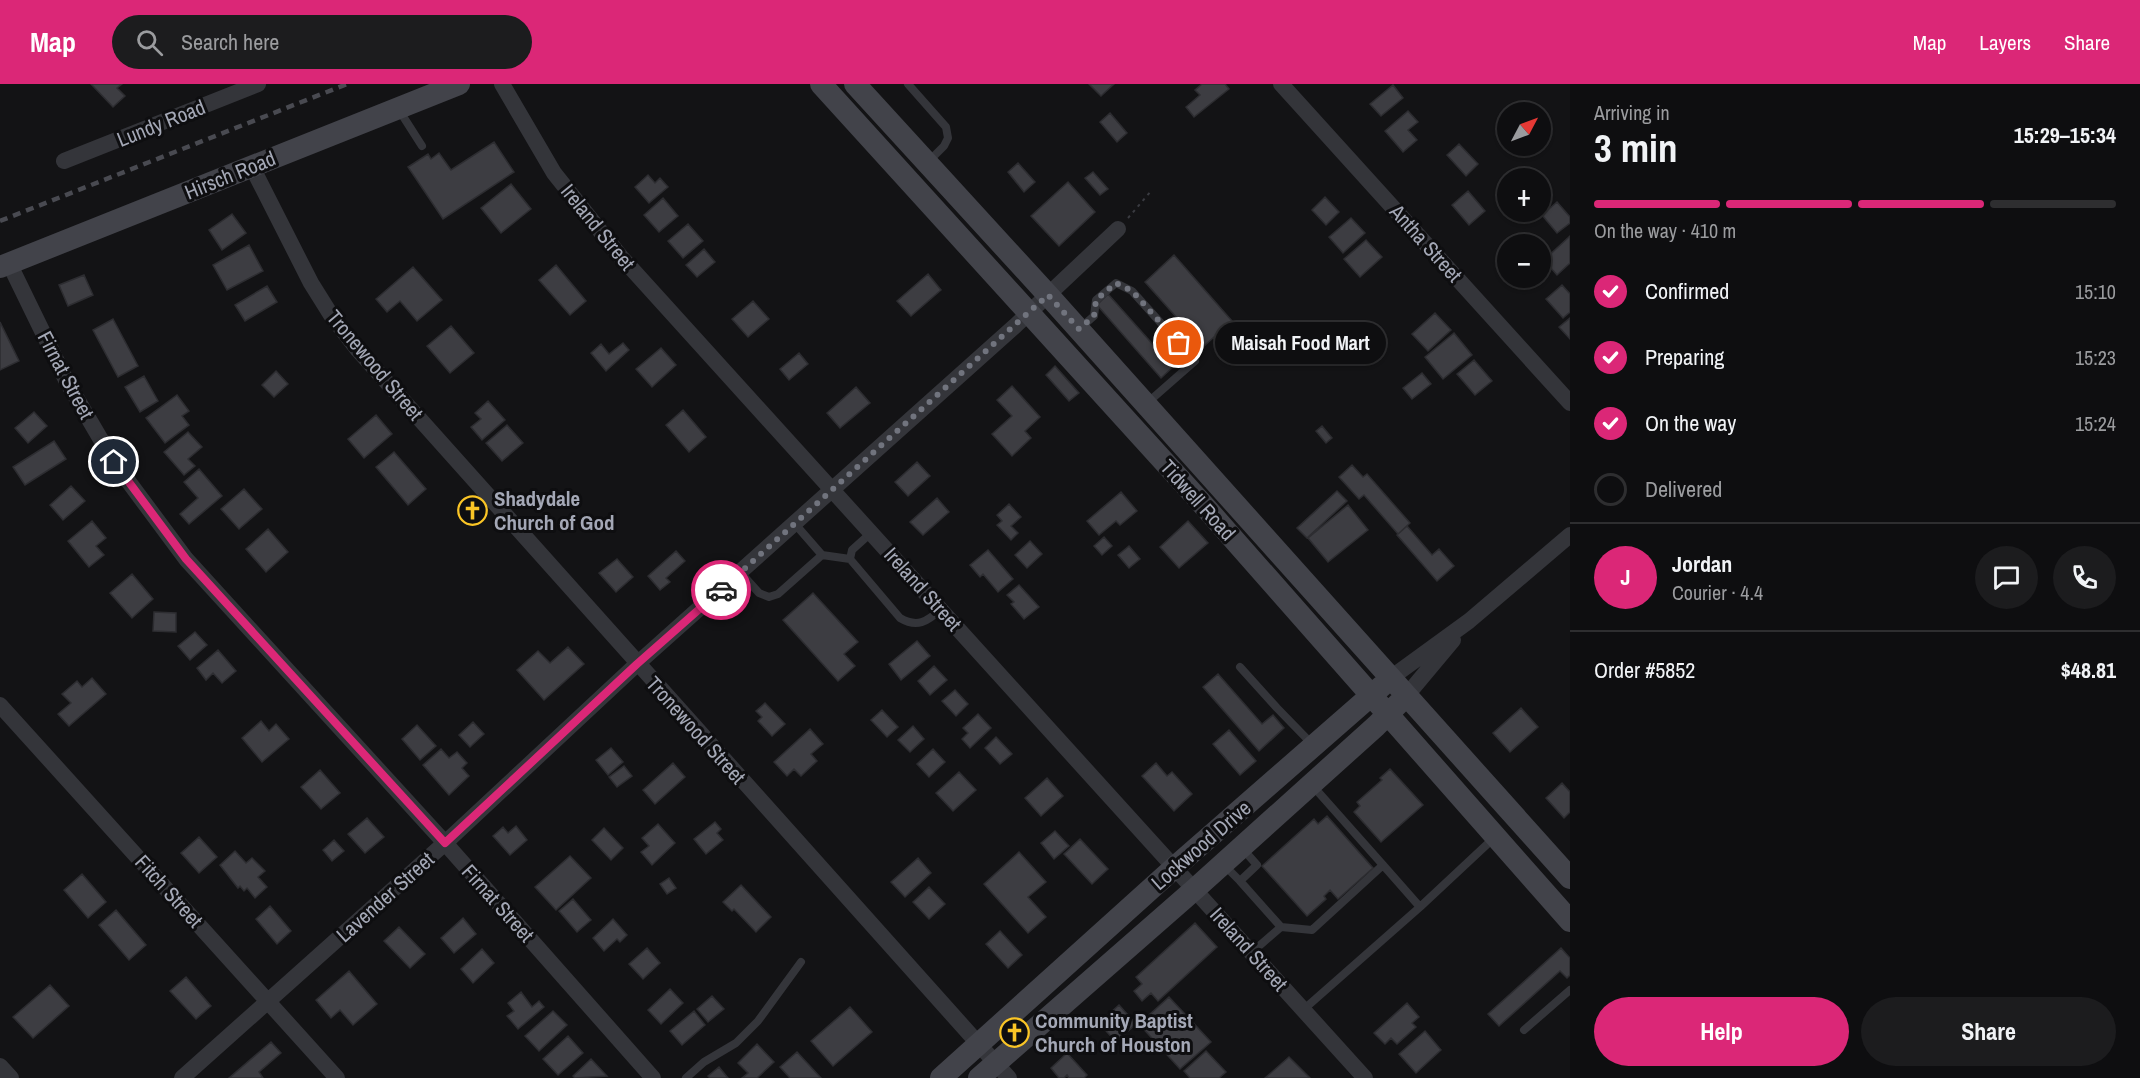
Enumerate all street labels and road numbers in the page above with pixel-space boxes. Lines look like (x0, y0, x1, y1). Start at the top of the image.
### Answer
street label: Lundy Road (113, 92, 209, 154)
street label: Hirsch Road (180, 144, 280, 206)
street label: Ireland Street (554, 178, 642, 276)
street label: Antha Street (1383, 197, 1469, 288)
street label: Tronewood Street (320, 303, 430, 427)
street label: Firnat Street (31, 326, 101, 424)
street label: Tidwell Road (1154, 453, 1242, 547)
street label: Ireland Street (878, 541, 969, 637)
street label: Tronewood Street (640, 670, 753, 790)
street label: Lockwood Drive (1145, 794, 1257, 896)
street label: Lavender Street (330, 845, 440, 949)
street label: Fitch Street (128, 848, 210, 934)
street label: Firnat Street (455, 858, 541, 948)
street label: Ireland Street (1204, 901, 1295, 997)

